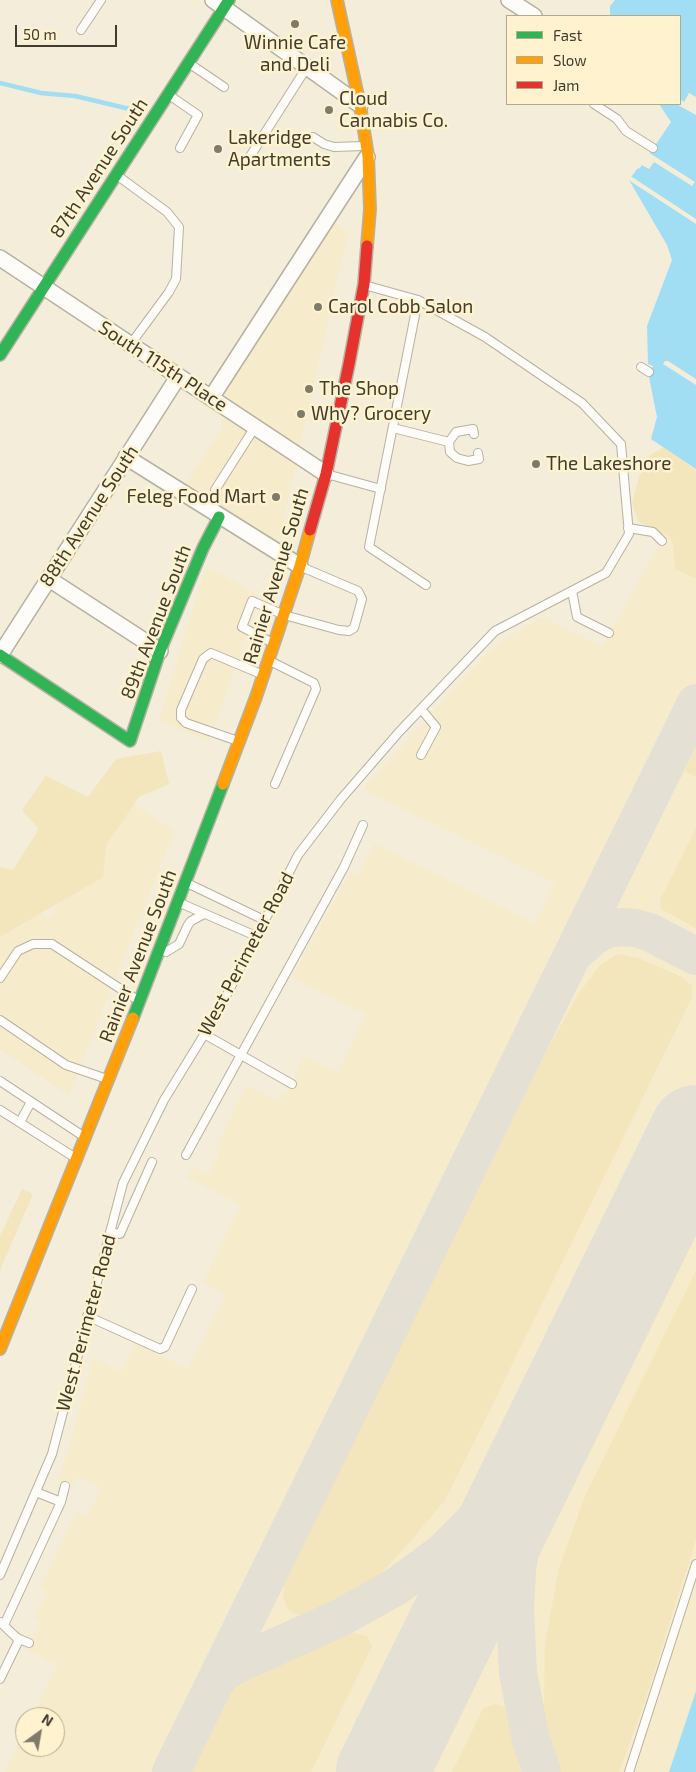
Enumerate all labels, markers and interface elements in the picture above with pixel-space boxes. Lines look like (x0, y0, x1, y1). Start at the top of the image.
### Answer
scale bar (18, 15, 120, 47)
legend (506, 15, 681, 105)
marker: Winnie Cafe and Deli (289, 18, 301, 30)
text: 50 m (23, 25, 57, 43)
text: Fast (553, 26, 582, 44)
place label: Winnie Cafe and Deli (244, 32, 346, 76)
text: Slow (553, 51, 587, 69)
text: Jam (553, 76, 579, 94)
place label: Cloud Cannabis Co. (339, 88, 448, 132)
street label: 87th Avenue South (45, 94, 153, 242)
marker: Cloud Cannabis Co. (323, 104, 335, 116)
place label: Lakeridge Apartments (228, 127, 331, 171)
marker: Lakeridge Apartments (212, 143, 224, 155)
place label: Carol Cobb Salon (328, 296, 473, 318)
marker: Carol Cobb Salon (312, 301, 324, 313)
street label: South 115th Place (94, 316, 232, 416)
place label: The Shop (319, 378, 399, 400)
marker: The Shop (303, 383, 315, 395)
place label: Why? Grocery (311, 403, 431, 425)
marker: Why? Grocery (295, 408, 307, 420)
street label: 88th Avenue South (35, 441, 143, 591)
place label: The Lakeshore (546, 453, 671, 475)
marker: The Lakeshore (530, 458, 542, 470)
street label: Rainier Avenue South (238, 485, 314, 667)
place label: Feleg Food Mart (127, 486, 266, 508)
marker: Feleg Food Mart (270, 491, 282, 503)
street label: 89th Avenue South (116, 542, 196, 702)
street label: Rainier Avenue South (95, 866, 181, 1046)
street label: West Perimeter Road (193, 868, 299, 1040)
street label: West Perimeter Road (51, 1232, 121, 1414)
north arrow (15, 1707, 65, 1757)
text: N (39, 1710, 56, 1730)

